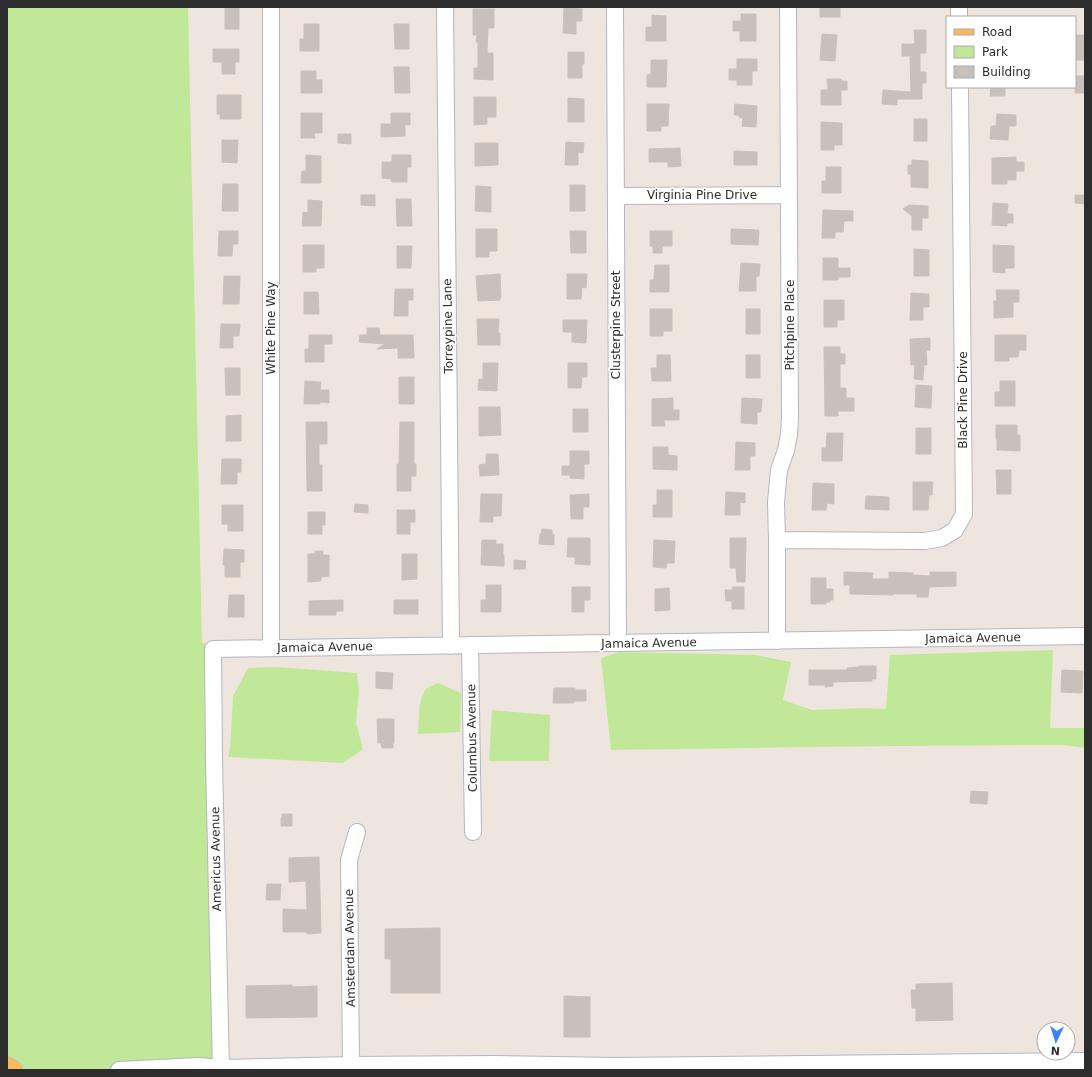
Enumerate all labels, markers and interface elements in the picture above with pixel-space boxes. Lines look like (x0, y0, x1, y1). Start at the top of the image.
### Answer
legend (946, 16, 1076, 88)
text: Road (982, 25, 1012, 39)
text: Park (982, 45, 1008, 59)
text: Building (982, 65, 1031, 79)
street label: Virginia Pine Drive (647, 188, 757, 202)
street label: Clusterpine Street (609, 270, 623, 379)
street label: Torreypine Lane (440, 278, 456, 375)
street label: Pitchpine Place (783, 280, 797, 370)
street label: White Pine Way (264, 281, 278, 375)
street label: Black Pine Drive (956, 351, 970, 449)
street label: Jamaica Avenue (924, 630, 1021, 646)
street label: Jamaica Avenue (600, 635, 697, 651)
street label: Jamaica Avenue (276, 639, 373, 655)
street label: Columbus Avenue (464, 684, 480, 792)
street label: Americus Avenue (208, 807, 224, 911)
street label: Amsterdam Avenue (342, 889, 358, 1007)
north arrow (1036, 1021, 1076, 1061)
text: N (1050, 1044, 1060, 1057)

